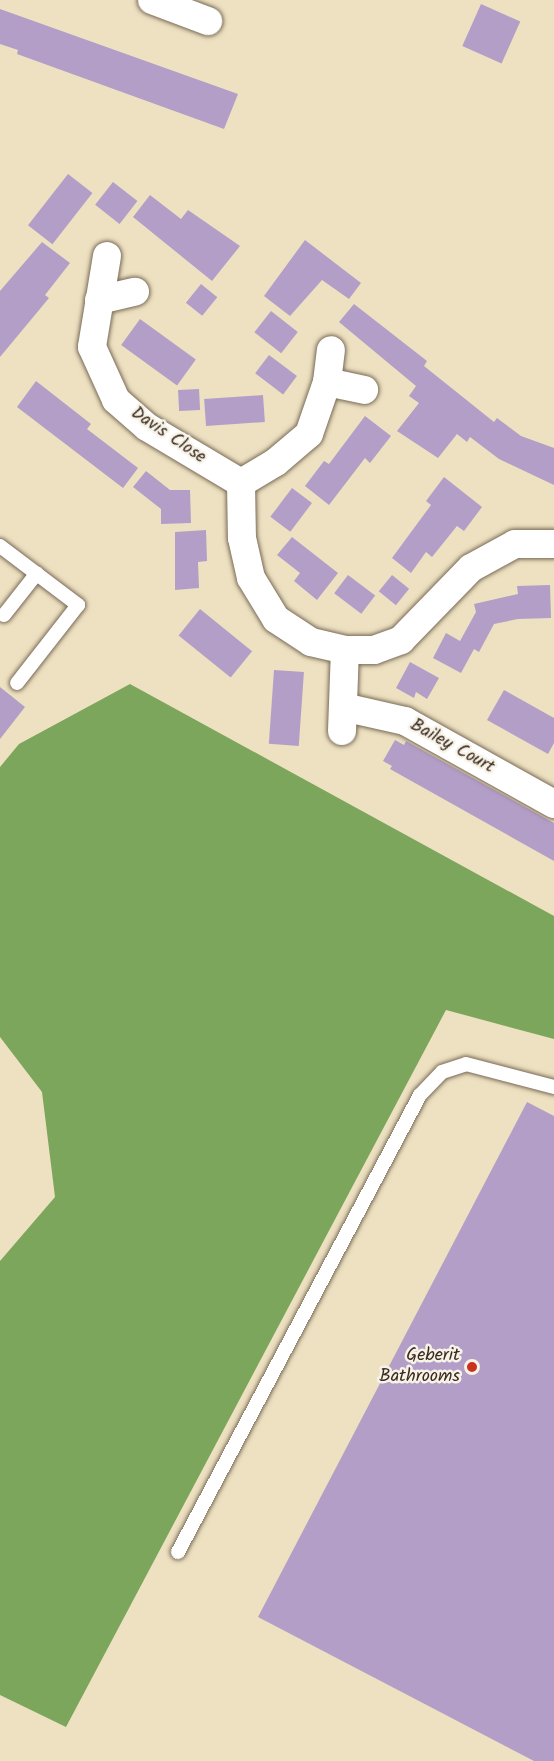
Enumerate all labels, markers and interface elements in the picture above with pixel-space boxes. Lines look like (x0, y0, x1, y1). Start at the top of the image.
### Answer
street label: Davis Close (126, 403, 210, 469)
street label: Bailey Court (406, 715, 498, 779)
place label: Geberit Bathrooms (379, 1346, 460, 1388)
marker: Geberit Bathrooms (465, 1360, 479, 1374)

